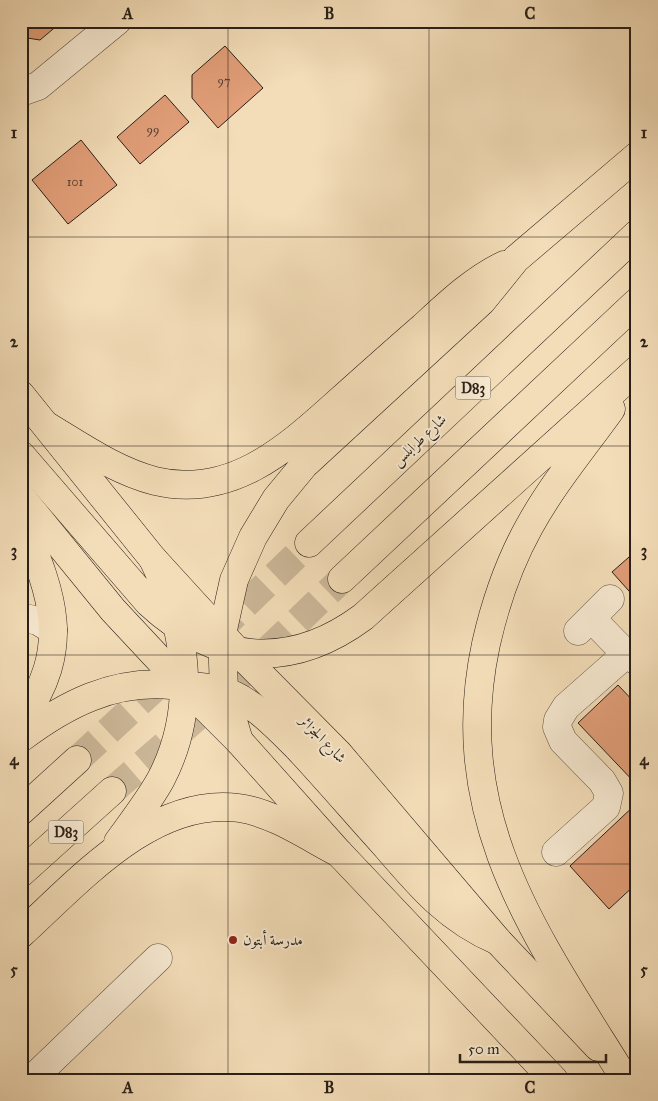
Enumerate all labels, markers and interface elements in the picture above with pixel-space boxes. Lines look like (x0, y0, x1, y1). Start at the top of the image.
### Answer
text: A (122, 4, 134, 23)
text: B (324, 4, 334, 23)
text: C (525, 4, 536, 23)
house number: 97 (218, 74, 230, 88)
text: 1 (11, 123, 18, 142)
house number: 99 (147, 123, 159, 137)
text: 1 (641, 123, 648, 142)
house number: 101 (67, 175, 83, 189)
text: 2 (10, 332, 19, 351)
text: 2 (640, 332, 649, 351)
road number: D83 (456, 376, 490, 399)
street label: شارع طرابلس (388, 410, 453, 473)
text: 3 (11, 541, 17, 561)
text: 3 (641, 541, 647, 561)
street label: شارع الجزائر (292, 710, 350, 769)
text: 4 (10, 750, 20, 770)
text: 4 (640, 750, 650, 770)
road number: D83 (48, 820, 84, 844)
place label: مدرسة أبتون (243, 929, 303, 949)
marker: مدرسة أبتون (227, 934, 239, 946)
text: 5 (10, 960, 18, 979)
text: 5 (640, 960, 648, 979)
scale bar (460, 1031, 607, 1063)
text: 50 m (468, 1040, 500, 1058)
text: A (122, 1078, 134, 1097)
text: B (324, 1078, 334, 1097)
text: C (525, 1078, 536, 1097)

